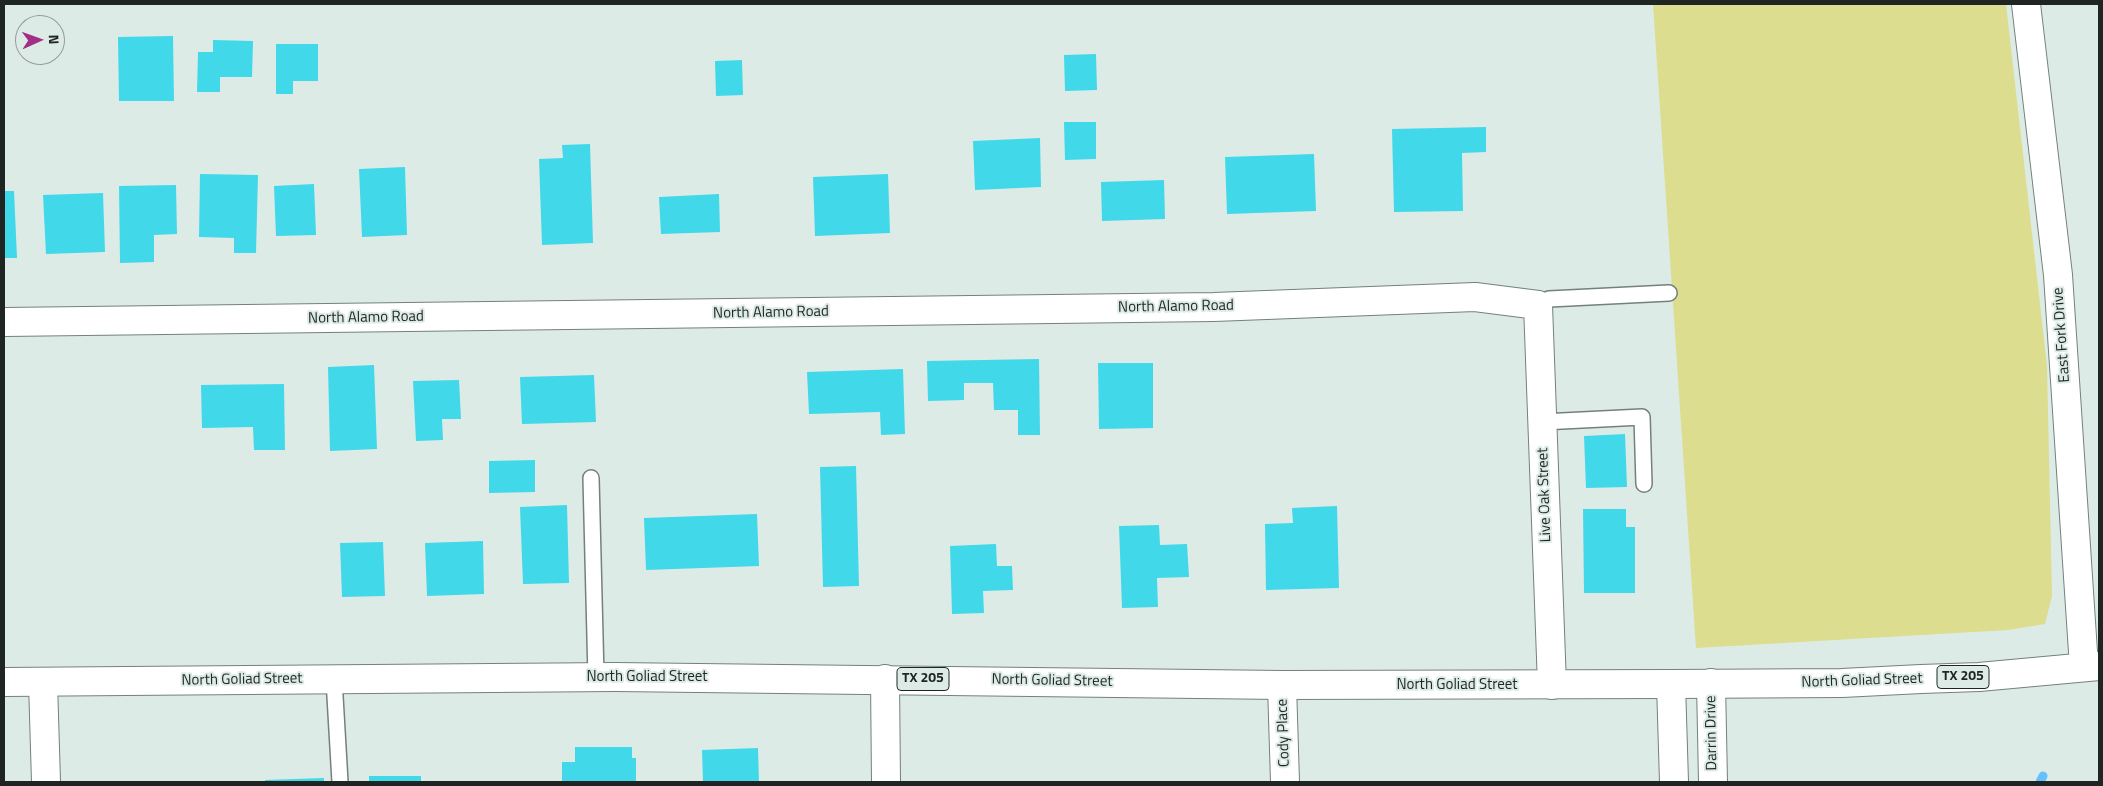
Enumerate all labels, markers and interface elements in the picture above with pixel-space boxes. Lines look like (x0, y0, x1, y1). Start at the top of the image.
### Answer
north arrow (15, 15, 65, 65)
text: N (44, 34, 65, 45)
street label: East Fork Drive (2050, 287, 2074, 383)
street label: North Alamo Road (1118, 297, 1234, 317)
street label: North Alamo Road (713, 303, 829, 323)
street label: North Alamo Road (308, 308, 424, 328)
street label: Live Oak Street (1534, 447, 1556, 543)
road number: TX 205 (1937, 666, 1989, 689)
street label: North Goliad Street (586, 668, 708, 686)
road number: TX 205 (897, 668, 949, 691)
street label: North Goliad Street (181, 670, 303, 690)
street label: North Goliad Street (1801, 670, 1923, 692)
street label: North Goliad Street (991, 671, 1113, 691)
street label: North Goliad Street (1396, 676, 1518, 694)
street label: Darrin Drive (1702, 695, 1722, 771)
street label: Cody Place (1274, 699, 1294, 767)

